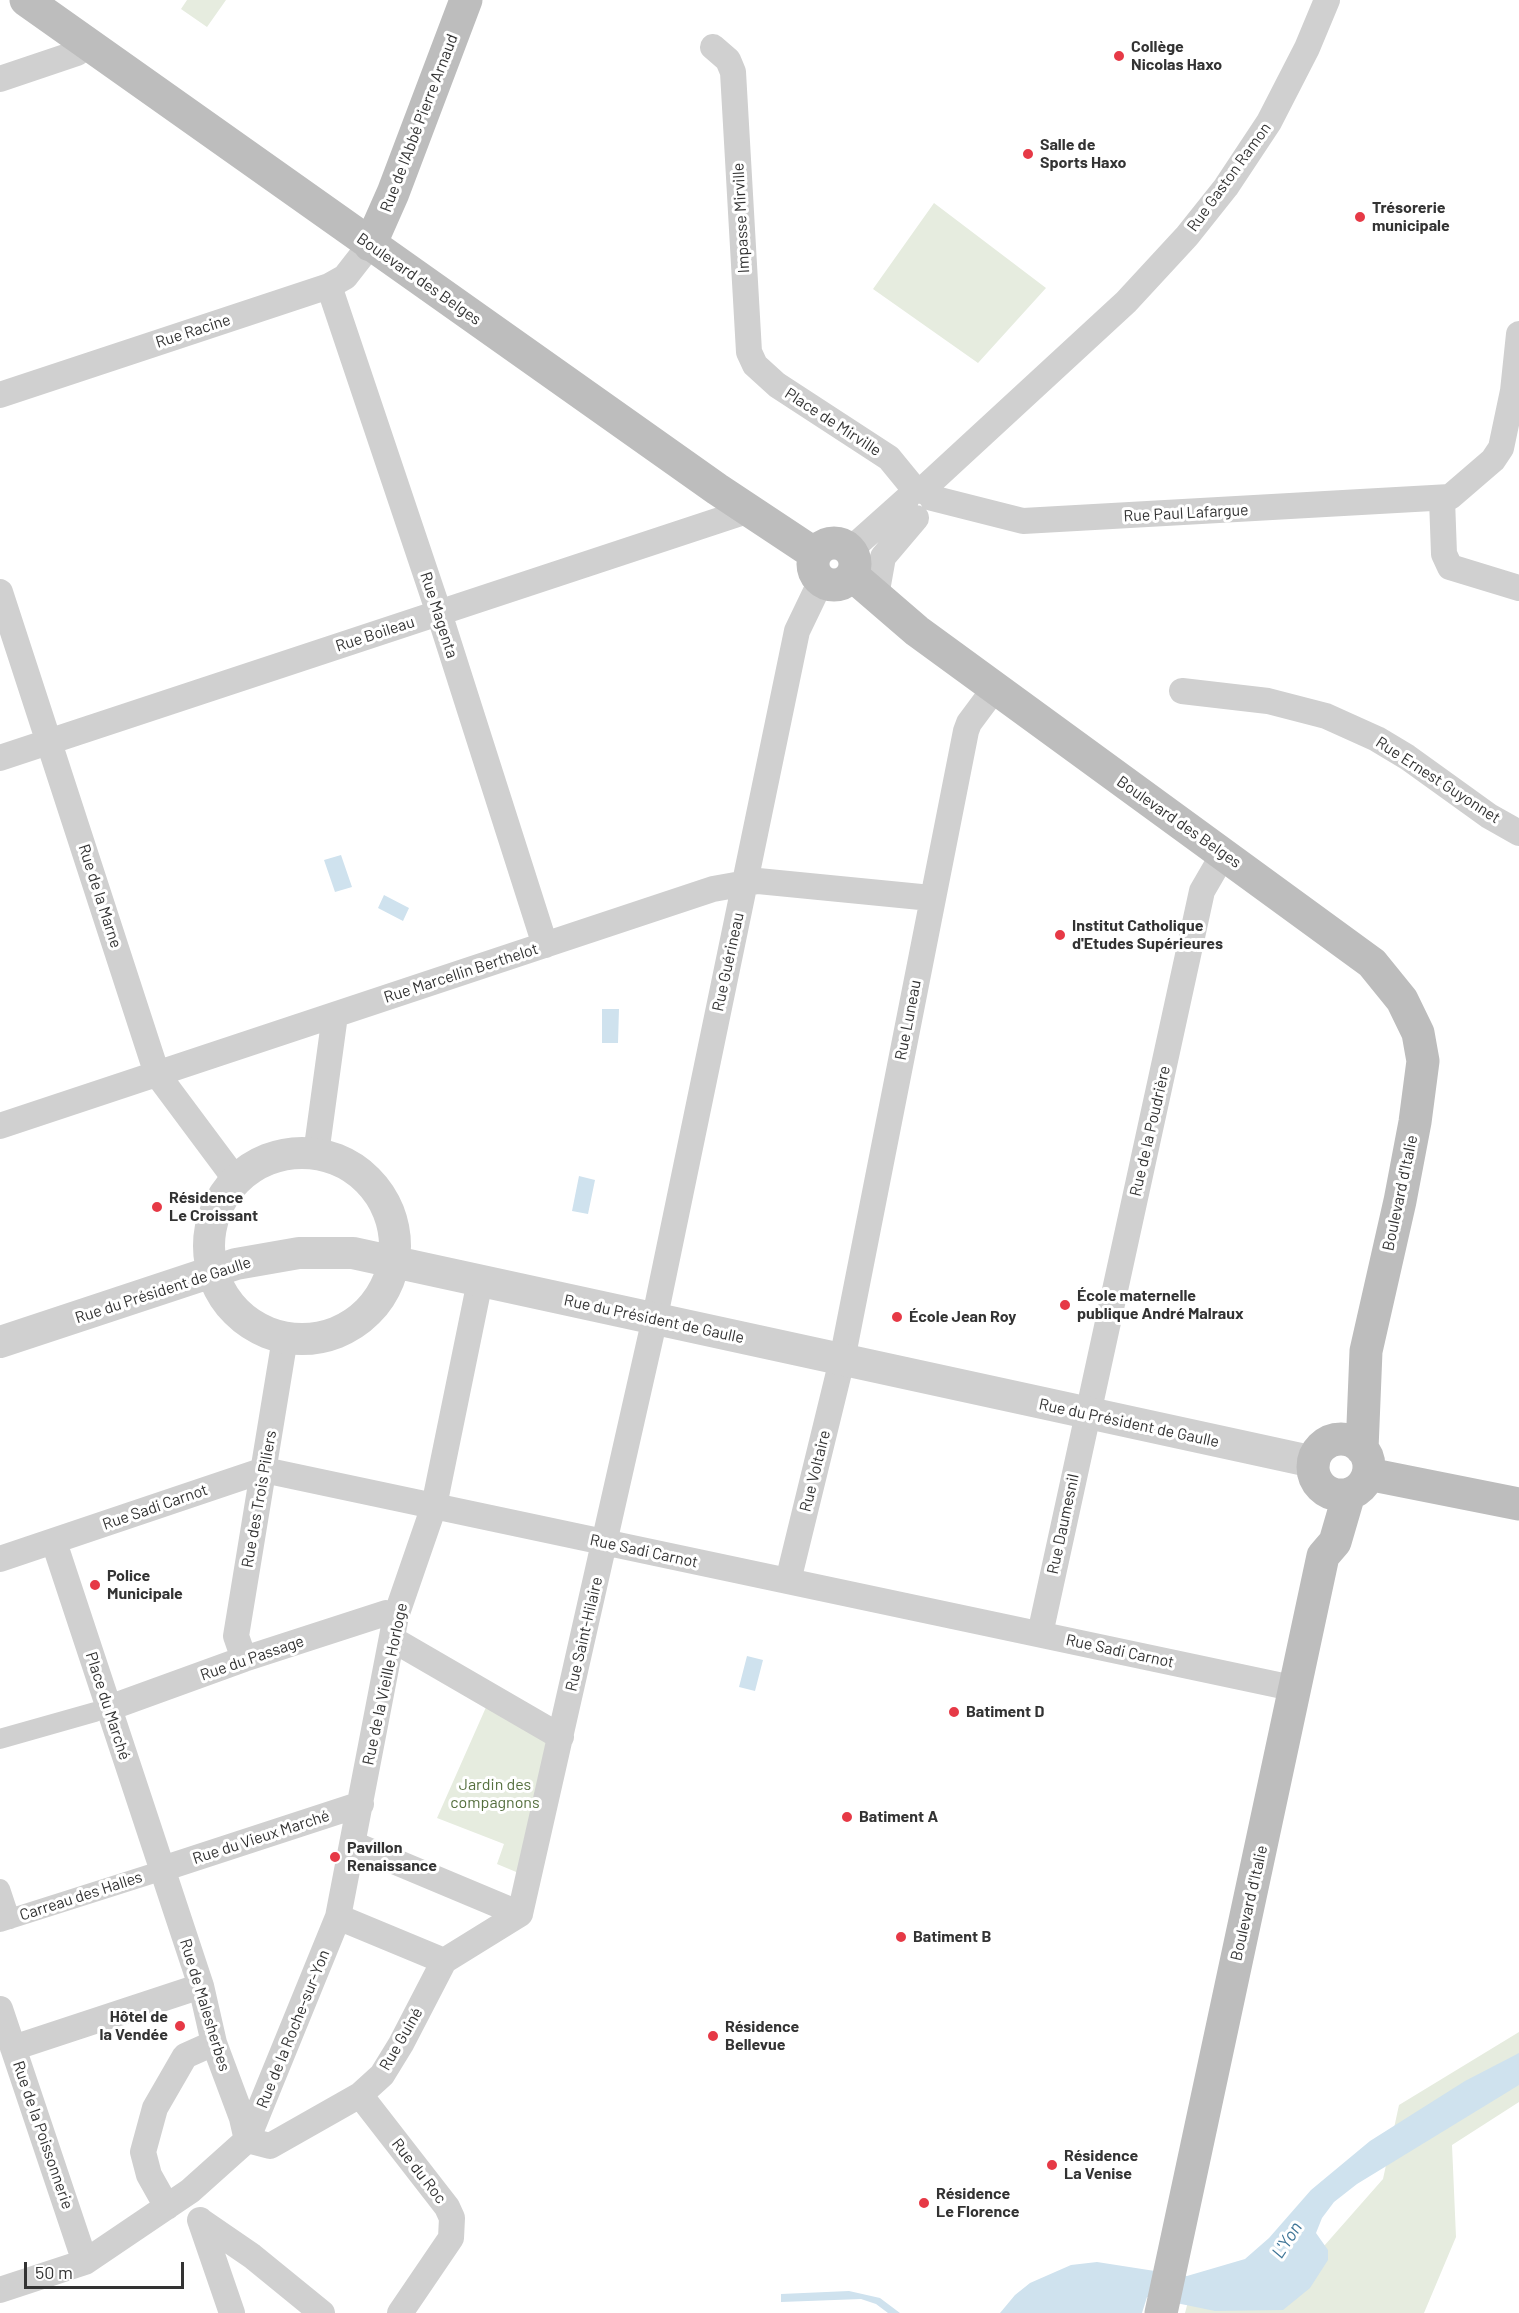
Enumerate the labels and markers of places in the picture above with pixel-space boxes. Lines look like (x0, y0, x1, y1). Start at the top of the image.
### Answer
place label: Collège Nicolas Haxo (1131, 37, 1222, 75)
marker: Collège Nicolas Haxo (1112, 49, 1126, 63)
place label: Salle de Sports Haxo (1040, 135, 1126, 173)
marker: Salle de Sports Haxo (1021, 147, 1035, 161)
place label: Trésorerie municipale (1372, 198, 1450, 236)
marker: Trésorerie municipale (1353, 210, 1367, 224)
place label: Institut Catholique d'Etudes Supérieures (1072, 916, 1223, 954)
marker: Institut Catholique d'Etudes Supérieures (1053, 928, 1067, 942)
place label: Résidence Le Croissant (169, 1188, 258, 1226)
marker: Résidence Le Croissant (150, 1200, 164, 1214)
place label: École maternelle publique André Malraux (1077, 1286, 1244, 1324)
marker: École maternelle publique André Malraux (1058, 1298, 1072, 1312)
place label: École Jean Roy (909, 1307, 1016, 1327)
marker: École Jean Roy (890, 1310, 904, 1324)
place label: Police Municipale (107, 1566, 183, 1604)
marker: Police Municipale (88, 1578, 102, 1592)
place label: Batiment D (966, 1702, 1044, 1722)
marker: Batiment D (947, 1705, 961, 1719)
place label: Batiment A (859, 1807, 938, 1827)
marker: Batiment A (840, 1810, 854, 1824)
place label: Pavillon Renaissance (347, 1838, 437, 1876)
marker: Pavillon Renaissance (328, 1850, 342, 1864)
place label: Batiment B (913, 1927, 991, 1947)
marker: Batiment B (894, 1930, 908, 1944)
place label: Hôtel de la Vendée (100, 2007, 168, 2045)
place label: Résidence Bellevue (725, 2017, 799, 2055)
marker: Hôtel de la Vendée (173, 2019, 187, 2033)
marker: Résidence Bellevue (706, 2029, 720, 2043)
place label: Résidence La Venise (1064, 2146, 1138, 2184)
marker: Résidence La Venise (1045, 2158, 1059, 2172)
place label: Résidence Le Florence (936, 2184, 1019, 2222)
marker: Résidence Le Florence (917, 2196, 931, 2210)

